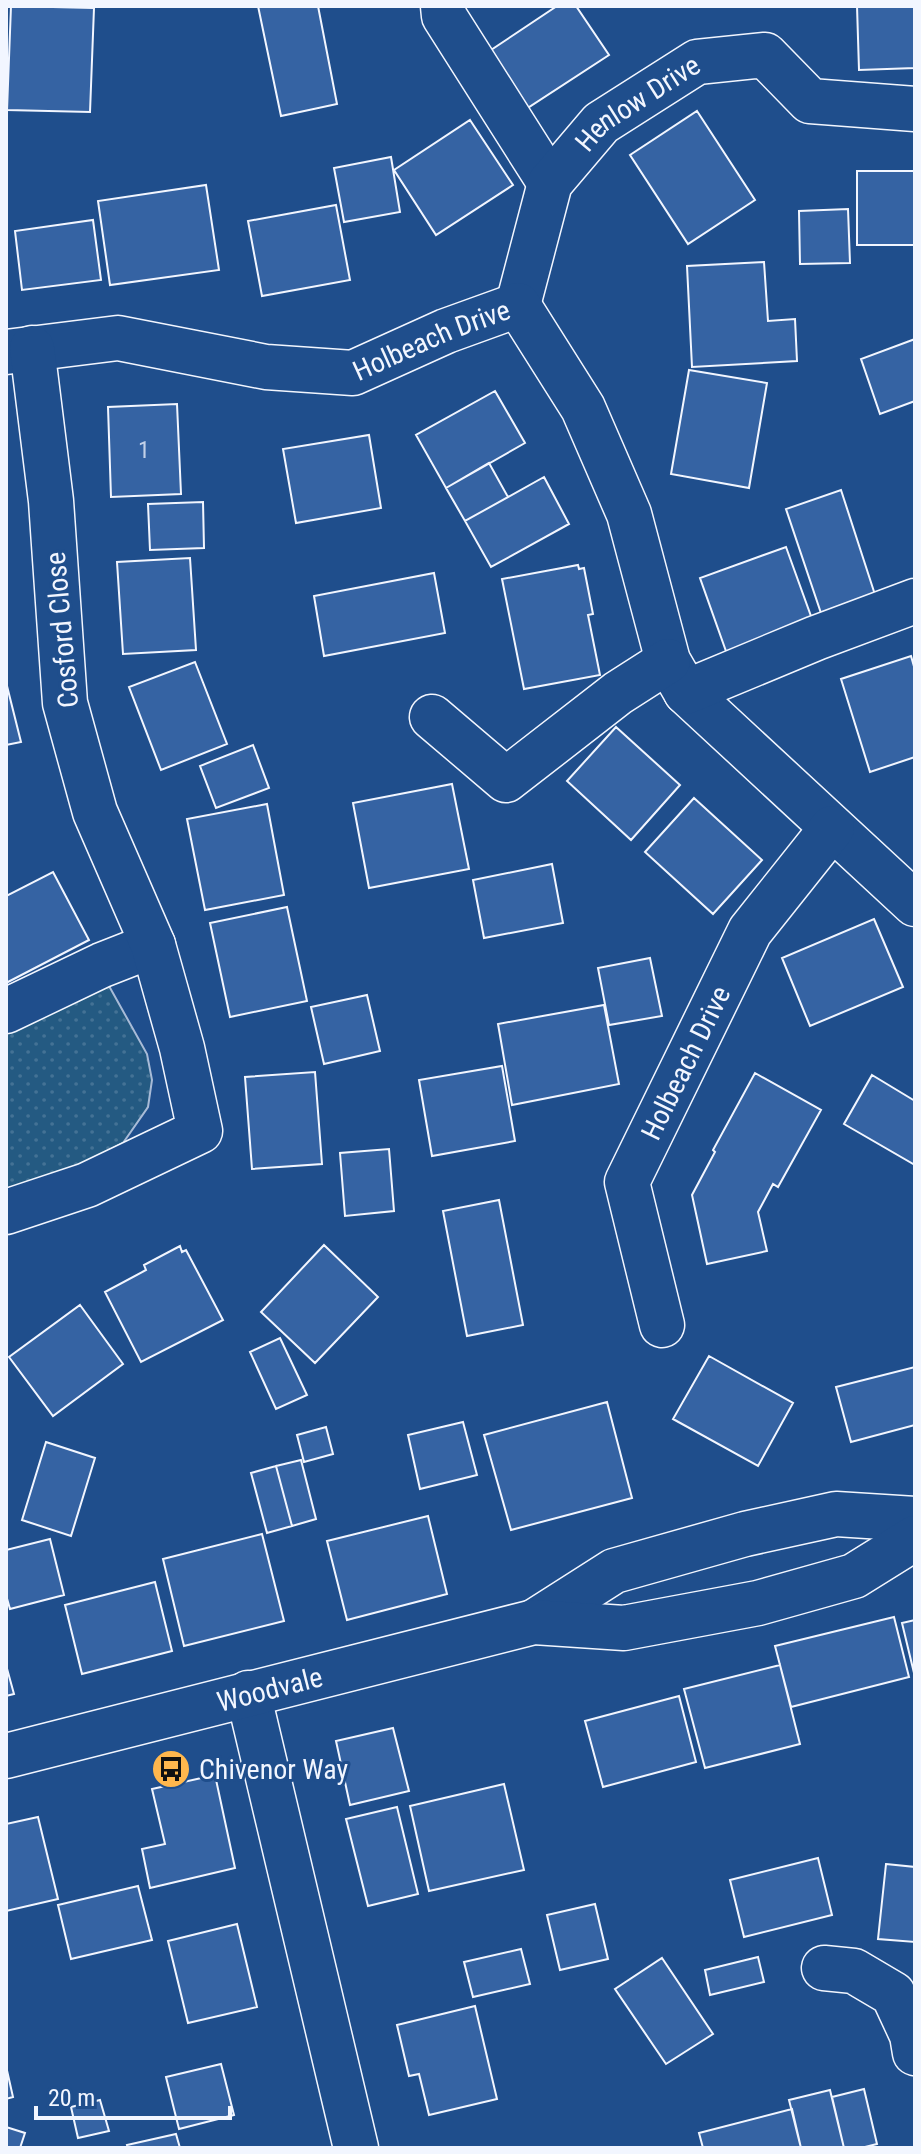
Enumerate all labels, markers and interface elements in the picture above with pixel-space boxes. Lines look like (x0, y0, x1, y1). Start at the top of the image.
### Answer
street label: Henlow Drive (568, 48, 706, 158)
street label: Holbeach Drive (348, 293, 514, 387)
house number: 1 (138, 436, 150, 464)
street label: Cosford Close (39, 551, 85, 709)
street label: Holbeach Drive (634, 981, 737, 1145)
street label: Woodvale (213, 1660, 326, 1718)
bus stop icon: Chivenor Way (150, 1748, 192, 1790)
place label: Chivenor Way (199, 1753, 348, 1786)
scale bar (36, 2070, 230, 2120)
text: 20 m (48, 2084, 95, 2112)

